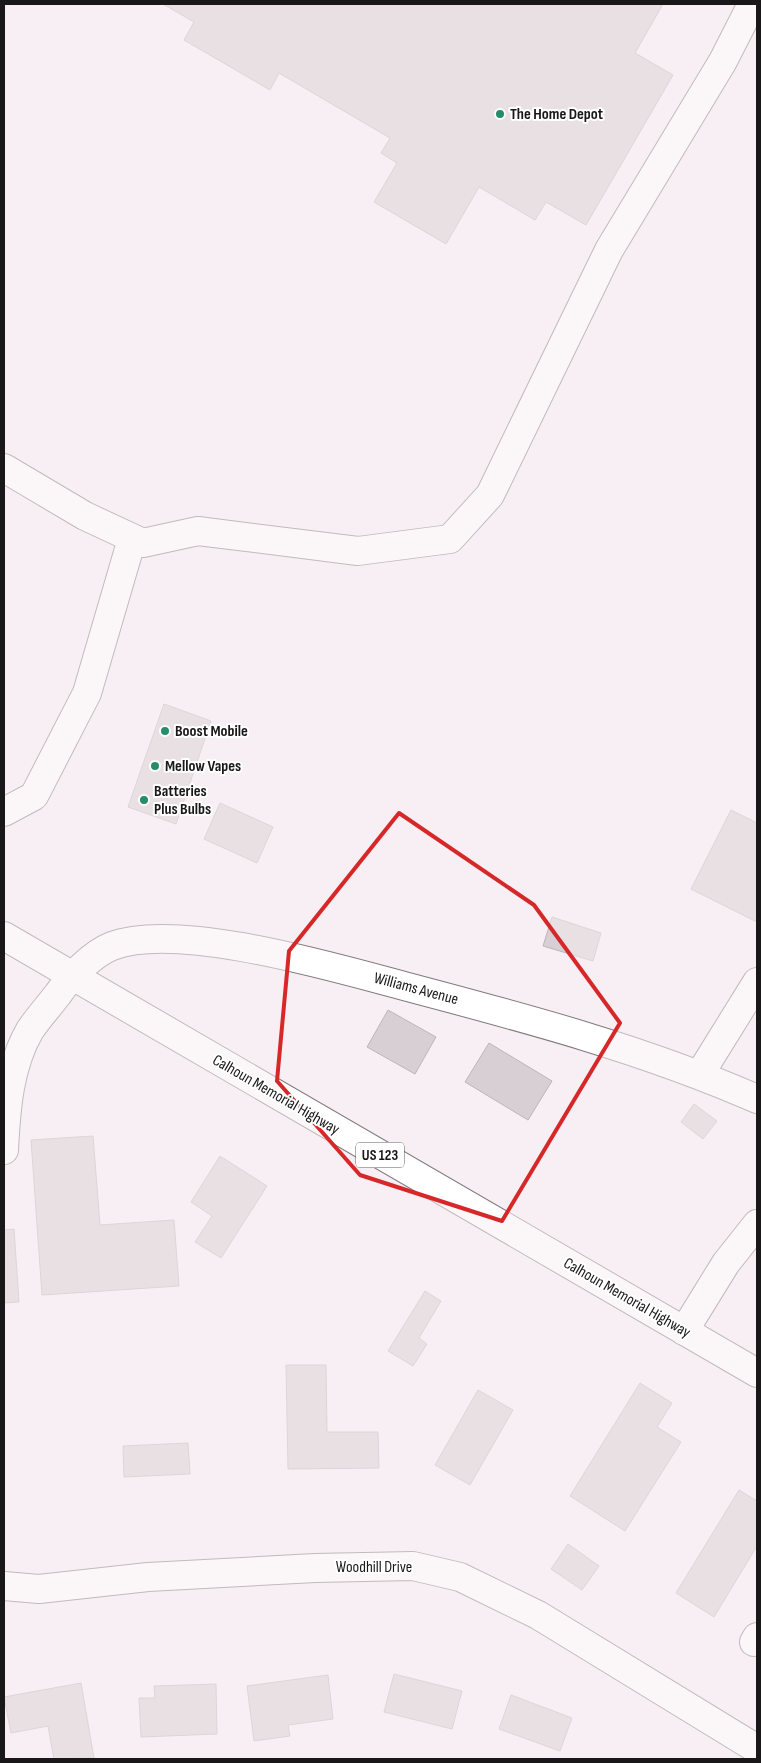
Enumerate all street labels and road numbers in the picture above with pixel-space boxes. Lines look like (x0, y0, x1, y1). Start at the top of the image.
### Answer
street label: Williams Avenue (372, 969, 460, 1009)
street label: Calhoun Memorial Highway (209, 1051, 343, 1139)
road number: US 123 (356, 1142, 404, 1168)
street label: Calhoun Memorial Highway (560, 1254, 694, 1342)
street label: Woodhill Drive (336, 1558, 412, 1577)

